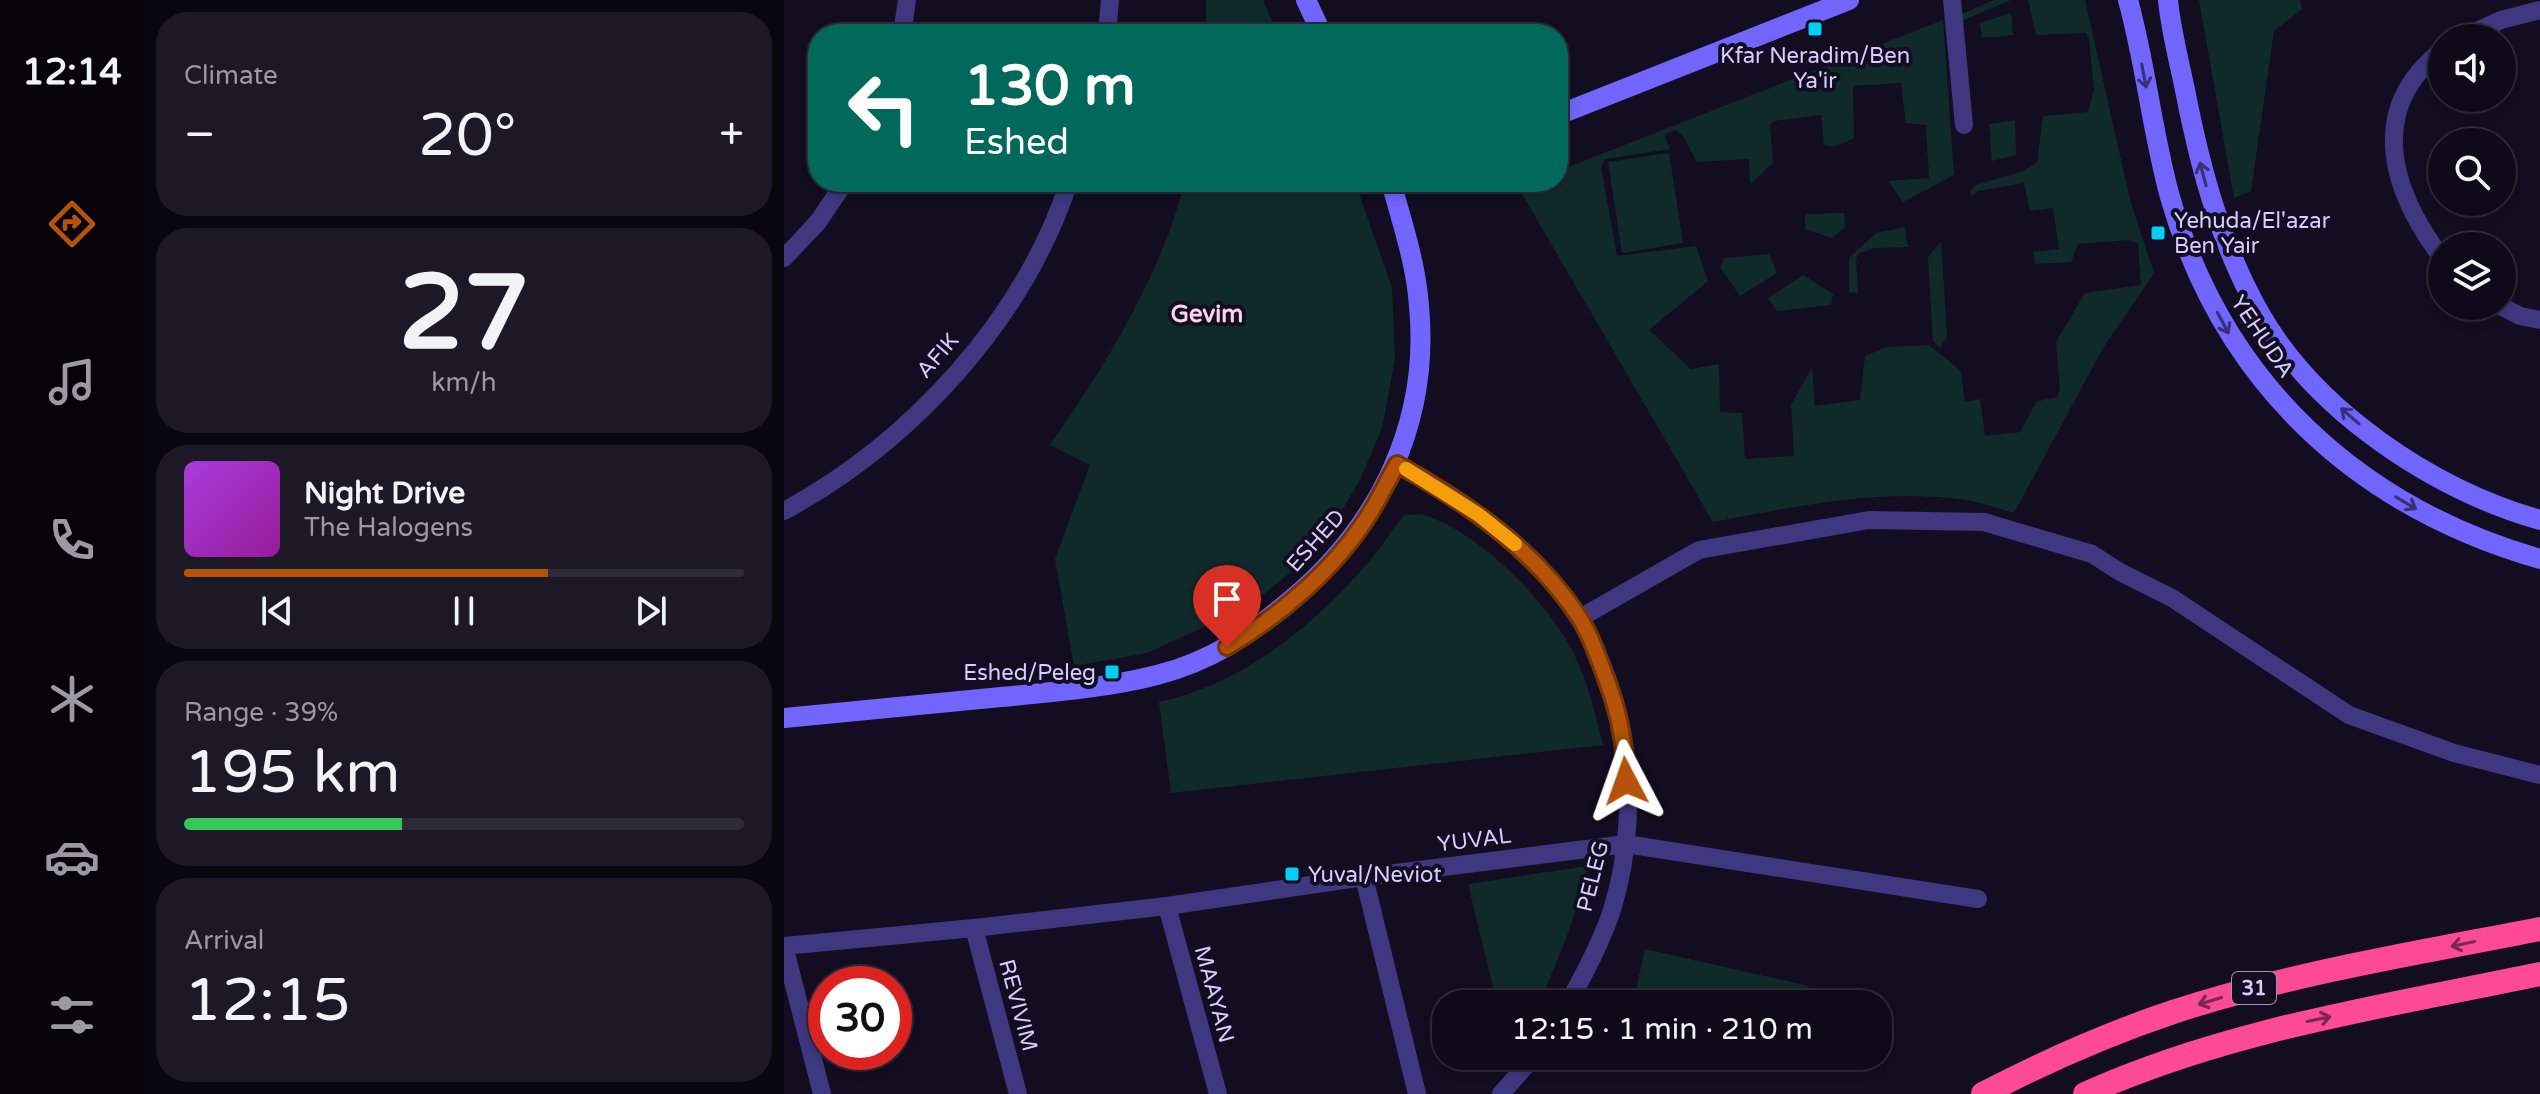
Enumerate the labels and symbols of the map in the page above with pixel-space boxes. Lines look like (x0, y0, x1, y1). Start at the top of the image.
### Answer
marker: Kfar Neradim/Ben Ya'ir (1806, 20, 1824, 38)
place label: Kfar Neradim/Ben Ya'ir (1720, 43, 1910, 94)
one-way arrow (2138, 63, 2153, 89)
one-way arrow (2195, 162, 2210, 188)
place label: Yehuda/El'azar Ben Yair (2174, 208, 2331, 259)
marker: Yehuda/El'azar Ben Yair (2149, 224, 2167, 242)
street label: YEHUDA (2225, 290, 2299, 383)
district label: Gevim (1171, 300, 1243, 329)
one-way arrow (2215, 310, 2231, 334)
street label: AFIK (911, 328, 964, 383)
one-way arrow (2341, 407, 2361, 425)
one-way arrow (2394, 495, 2417, 511)
street label: ESHED (1281, 504, 1350, 577)
pin (1193, 565, 1261, 647)
place label: Eshed/Peleg (963, 660, 1096, 686)
marker: Eshed/Peleg (1103, 663, 1121, 681)
position arrow (1584, 739, 1668, 823)
street label: YUVAL (1436, 823, 1513, 857)
street label: PELEG (1572, 838, 1614, 914)
place label: Yuval/Neviot (1308, 862, 1442, 888)
marker: Yuval/Neviot (1283, 865, 1301, 883)
one-way arrow (2451, 937, 2477, 952)
street label: MAAYAN (1189, 943, 1239, 1046)
street label: REVIVIM (993, 956, 1043, 1054)
speed limit sign: 30 (808, 966, 912, 1070)
road number: 31 (2232, 972, 2276, 1004)
one-way arrow (2197, 994, 2223, 1009)
one-way arrow (2306, 1011, 2331, 1026)

